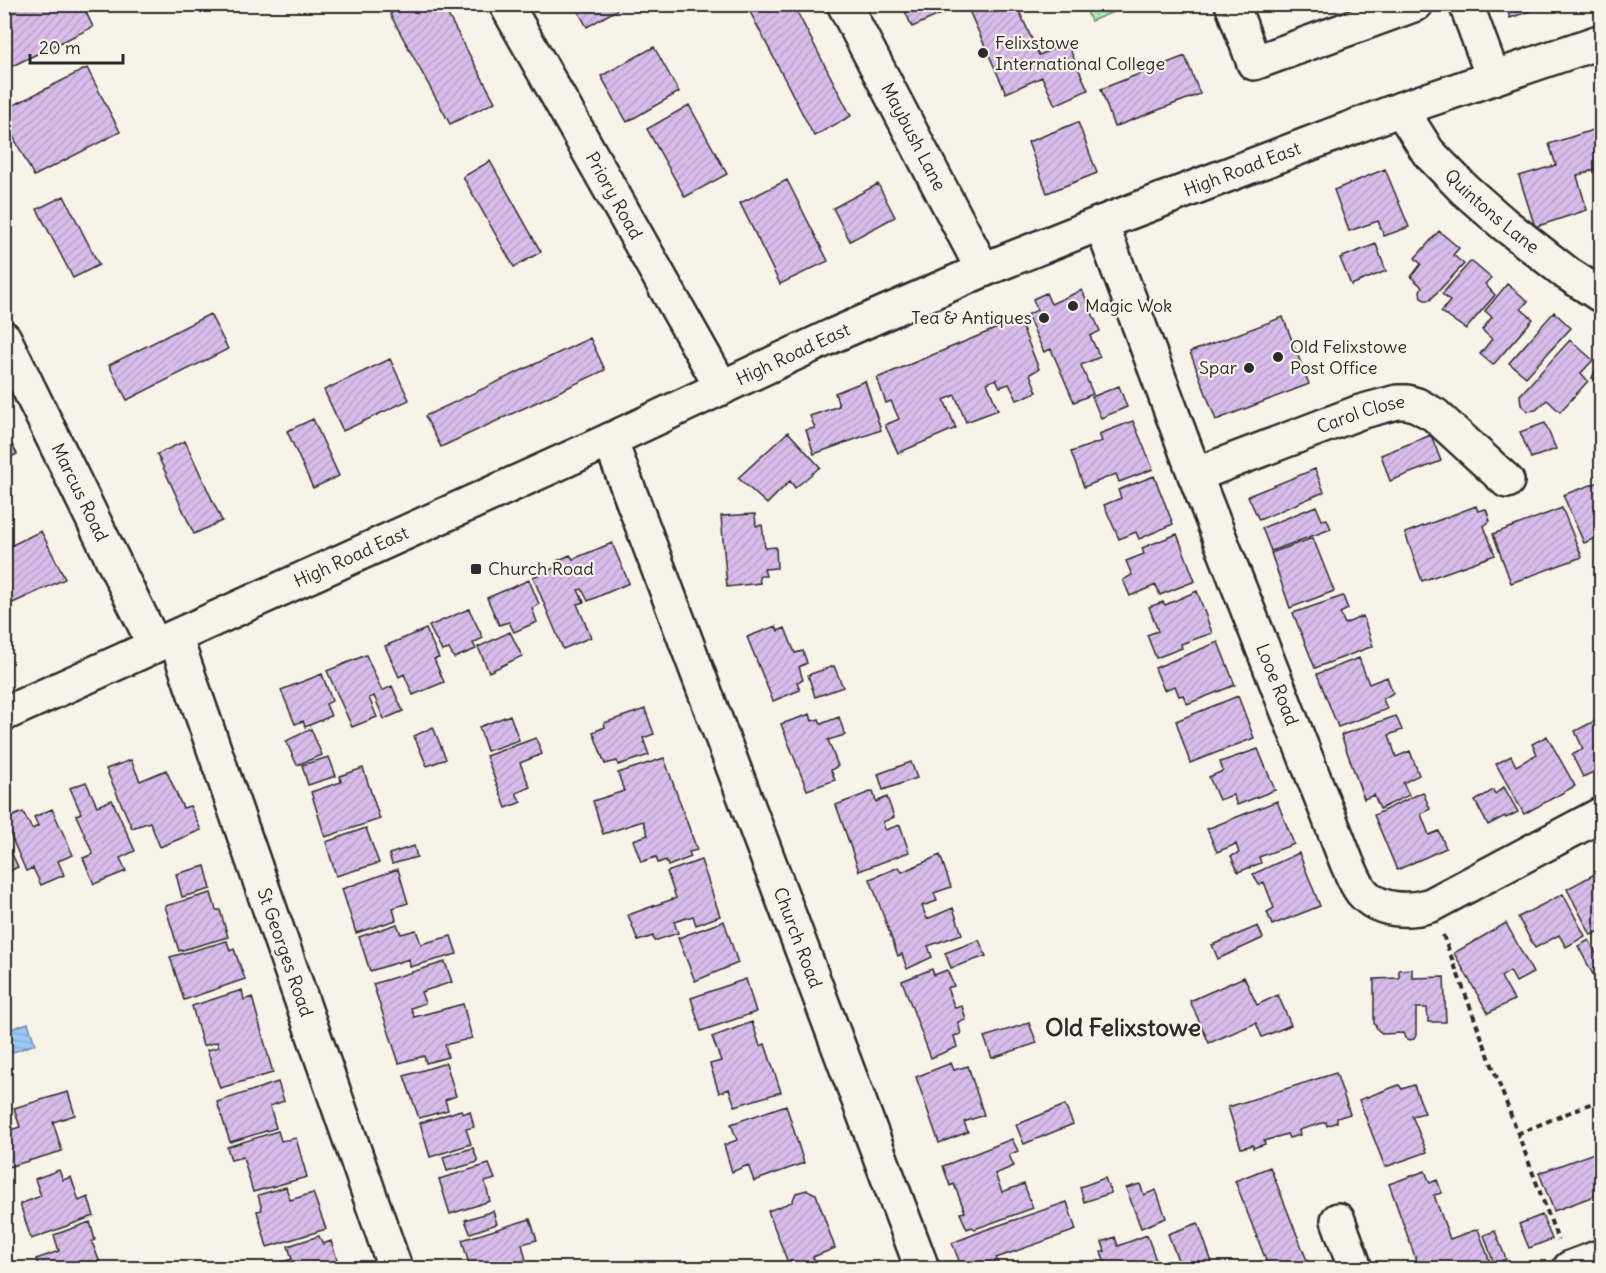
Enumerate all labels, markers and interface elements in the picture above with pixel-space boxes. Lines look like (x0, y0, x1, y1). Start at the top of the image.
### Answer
scale bar (30, 27, 123, 65)
place label: Felixstowe International College (995, 31, 1165, 75)
text: 20 m (39, 36, 81, 59)
marker: Felixstowe International College (976, 46, 990, 60)
street label: Maybush Lane (876, 79, 952, 194)
street label: High Road East (1180, 136, 1304, 202)
street label: Priory Road (581, 148, 648, 244)
street label: Quintons Lane (1440, 164, 1544, 258)
place label: Magic Wok (1085, 294, 1172, 317)
marker: Magic Wok (1066, 299, 1080, 313)
place label: Tea & Antiques (911, 306, 1032, 329)
marker: Tea & Antiques (1037, 311, 1051, 325)
street label: High Road East (732, 318, 853, 390)
place label: Old Felixstowe Post Office (1290, 335, 1407, 379)
marker: Old Felixstowe Post Office (1271, 350, 1285, 364)
place label: Spar (1199, 356, 1238, 379)
marker: Spar (1242, 361, 1256, 375)
street label: Carol Close (1313, 390, 1405, 438)
street label: Marcus Road (46, 439, 114, 545)
street label: High Road East (290, 521, 412, 592)
place label: Church Road (488, 557, 594, 580)
marker: Church Road (469, 562, 483, 576)
street label: Looe Road (1251, 640, 1304, 729)
street label: Church Road (769, 884, 828, 992)
street label: St Georges Road (252, 885, 319, 1020)
district label: Old Felixstowe (1045, 1012, 1201, 1042)

